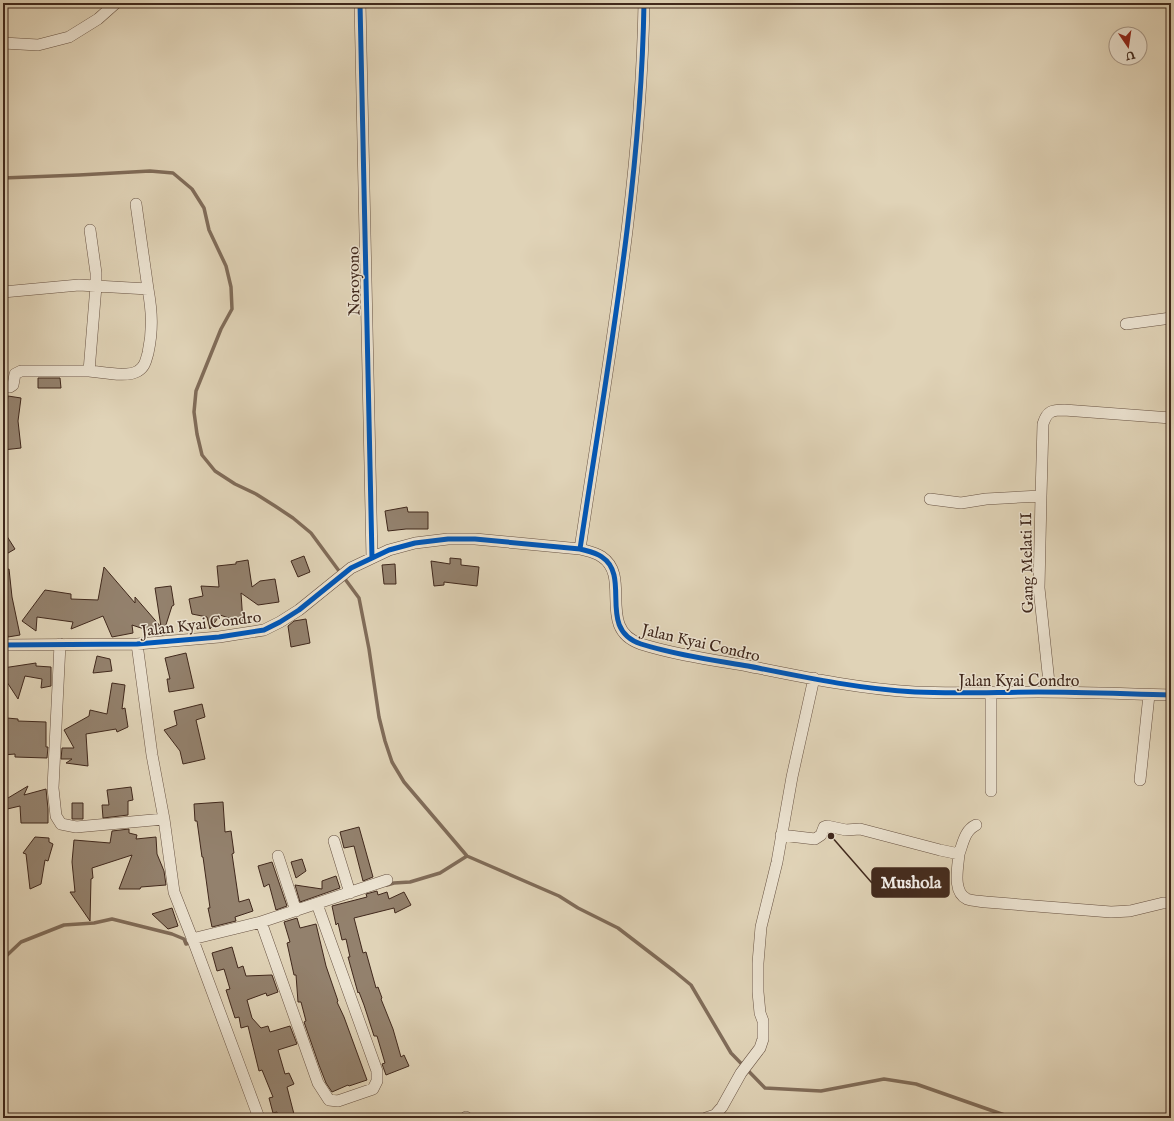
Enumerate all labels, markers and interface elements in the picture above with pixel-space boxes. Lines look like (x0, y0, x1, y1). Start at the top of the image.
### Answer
north arrow (1108, 26, 1148, 66)
text: U (1123, 47, 1137, 63)
street label: Noroyono (344, 246, 366, 316)
street label: Gang Melati II (1017, 512, 1039, 614)
street label: Jalan Kyai Condro (138, 608, 263, 643)
street label: Jalan Kyai Condro (637, 620, 762, 667)
street label: Jalan Kyai Condro (957, 672, 1080, 692)
callout: Mushola (872, 868, 949, 897)
text: Mushola (881, 873, 942, 894)

